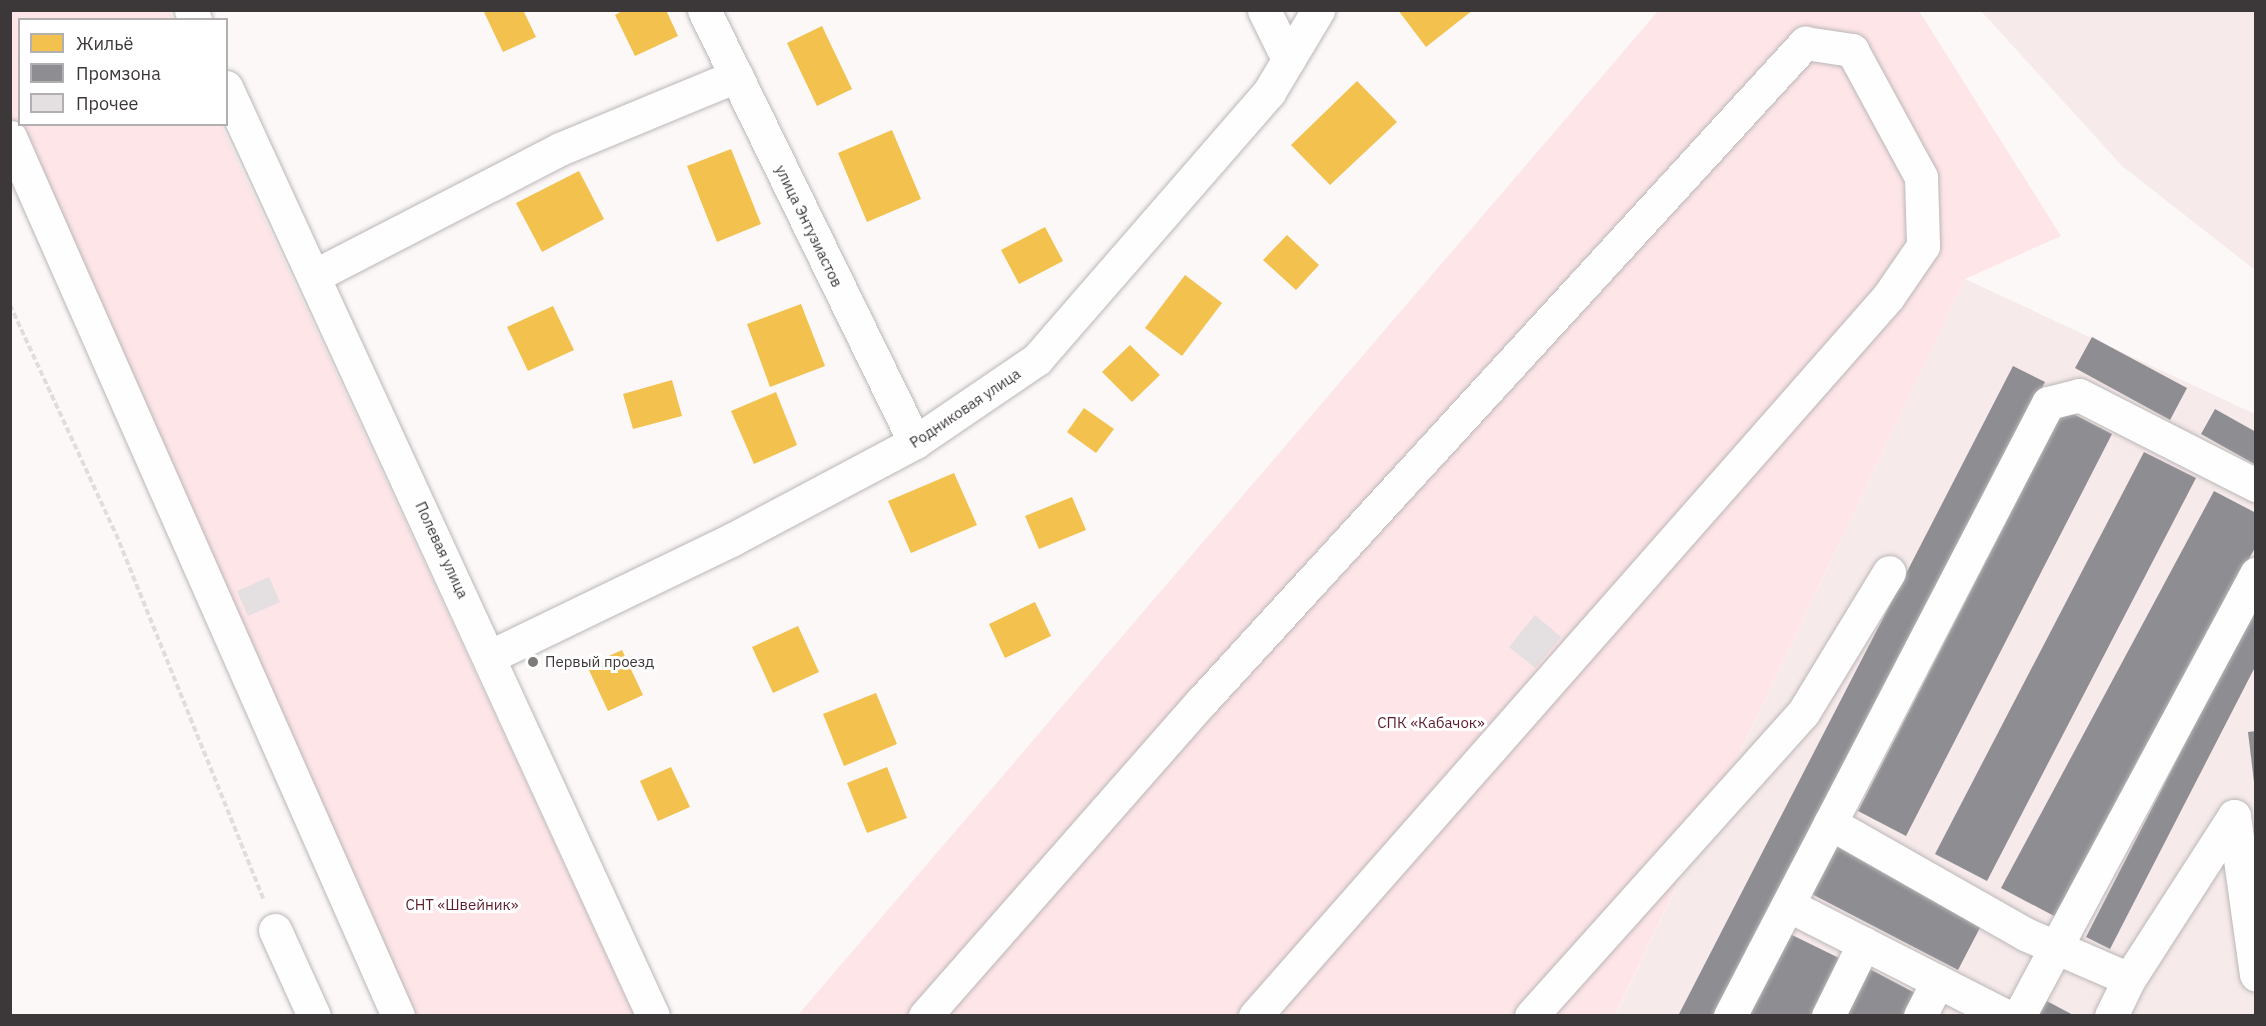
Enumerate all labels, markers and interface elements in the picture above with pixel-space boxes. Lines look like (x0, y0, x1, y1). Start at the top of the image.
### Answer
legend (18, 18, 228, 126)
text: Жильё (76, 32, 133, 55)
text: Промзона (76, 62, 161, 85)
text: Прочее (76, 92, 138, 115)
street label: улица Энтузиастов (772, 162, 846, 290)
street label: Родниковая улица (906, 364, 1024, 452)
street label: Полевая улица (412, 499, 472, 601)
place label: Первый проезд (545, 653, 654, 671)
marker: Первый проезд (526, 655, 540, 669)
park label: СПК «Кабачок» (1377, 714, 1485, 732)
park label: СНТ «Швейник» (405, 896, 519, 914)

